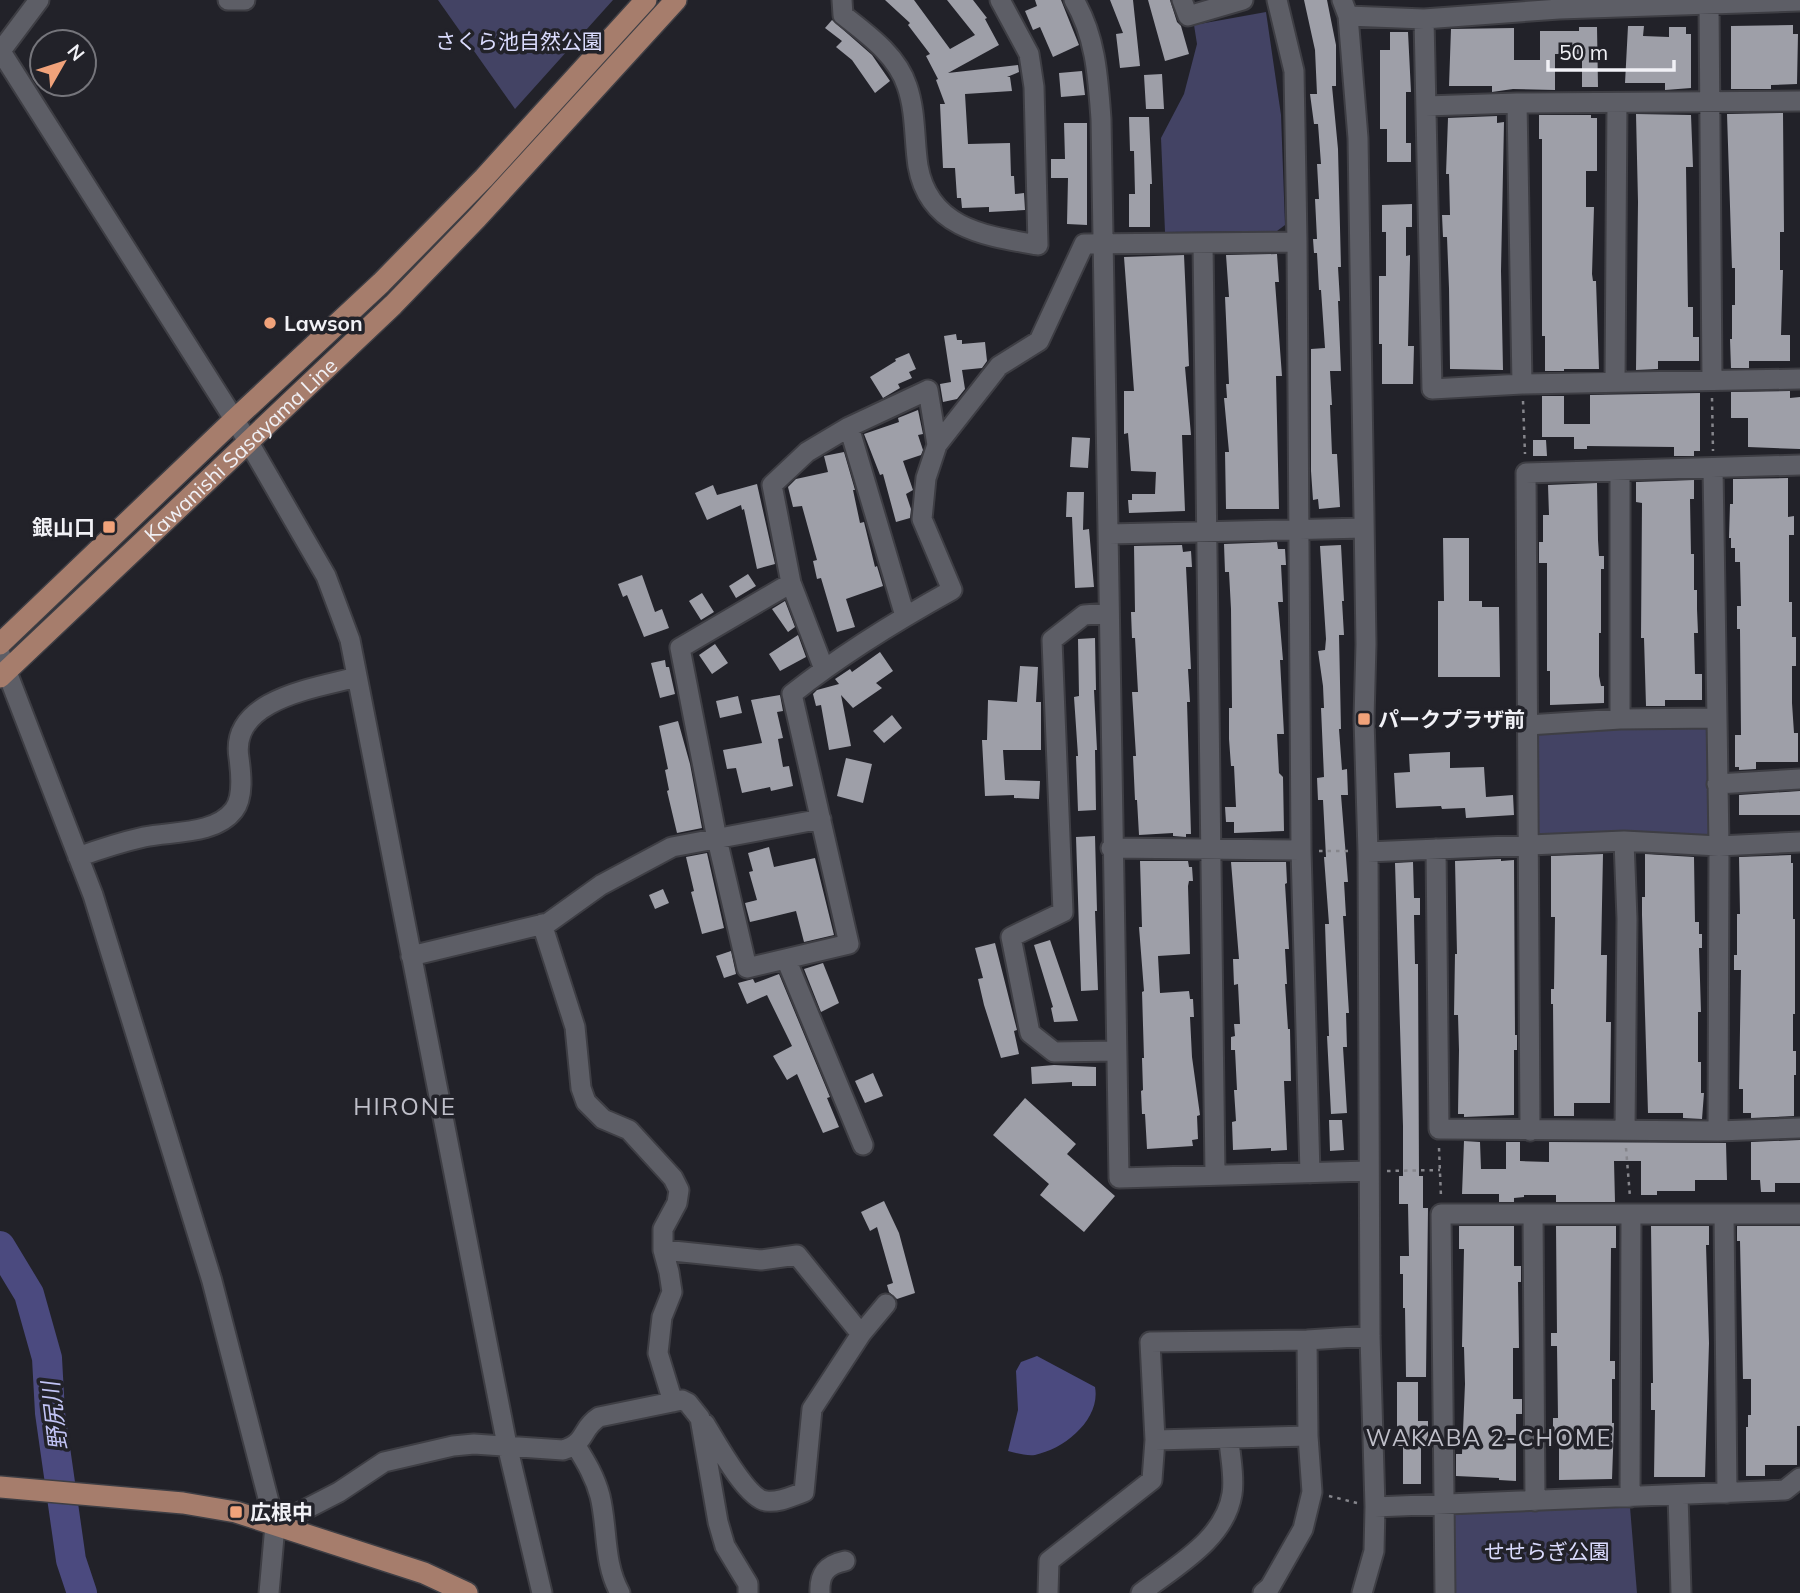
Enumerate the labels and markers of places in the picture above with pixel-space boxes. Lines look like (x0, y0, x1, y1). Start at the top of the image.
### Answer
place label: Lawson (284, 310, 363, 336)
marker: Lawson (262, 315, 278, 331)
place label: 銀山口 (32, 514, 95, 540)
marker: 銀山口 (101, 519, 117, 535)
place label: パークプラザ前 (1378, 706, 1525, 732)
marker: パークプラザ前 (1356, 711, 1372, 727)
place label: 広根中 (250, 1499, 313, 1525)
marker: 広根中 (228, 1504, 244, 1520)

